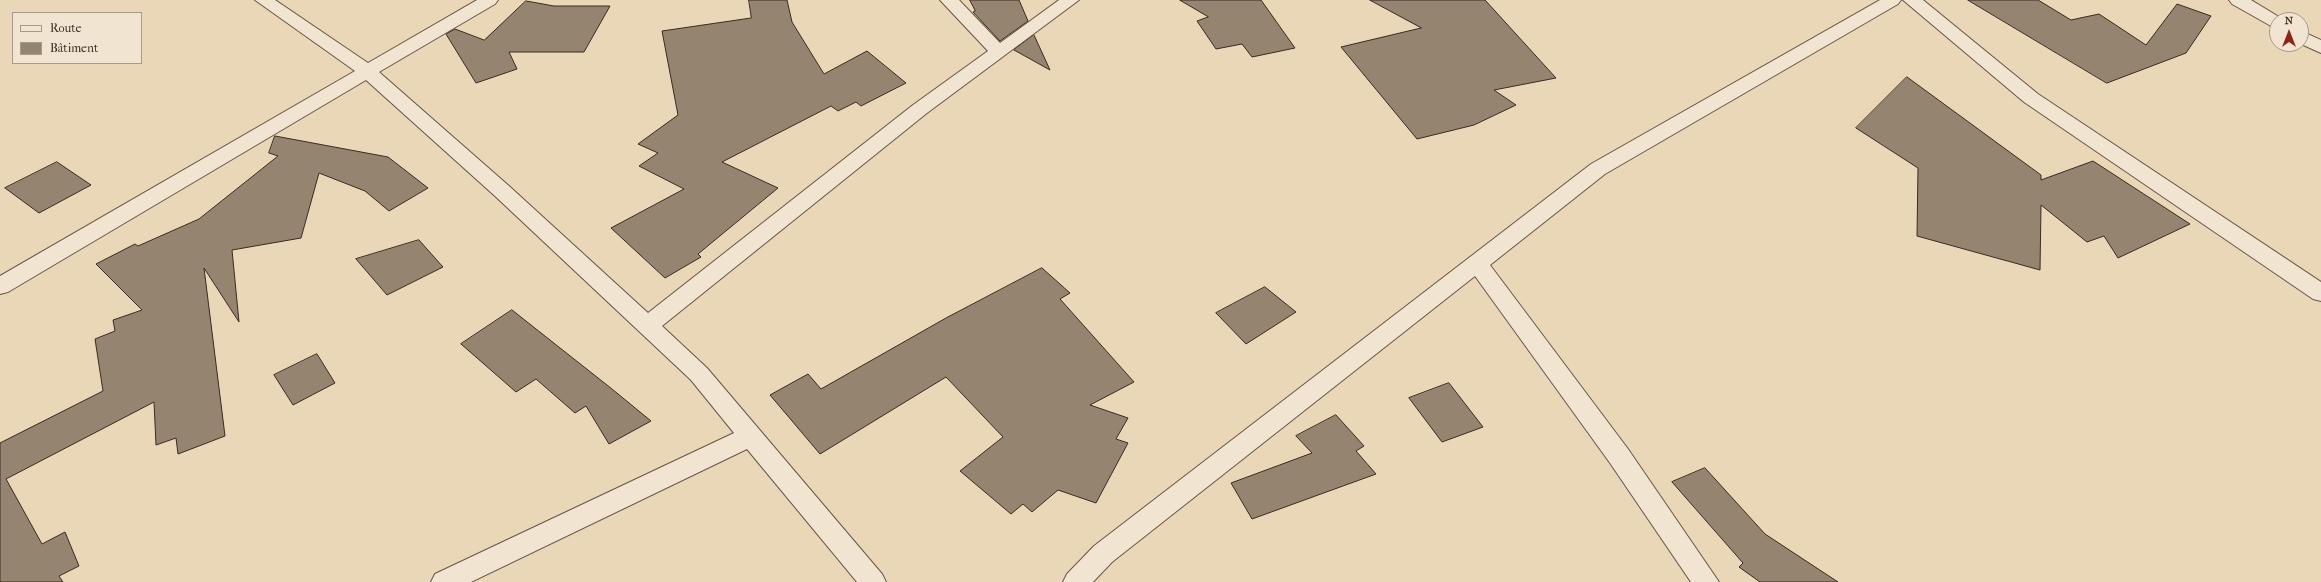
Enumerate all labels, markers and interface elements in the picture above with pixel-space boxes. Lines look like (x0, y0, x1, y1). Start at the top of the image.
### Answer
legend (12, 12, 142, 64)
north arrow (2269, 12, 2309, 52)
text: N (2285, 14, 2293, 27)
text: Route (50, 21, 82, 35)
text: Bâtiment (50, 41, 98, 55)

